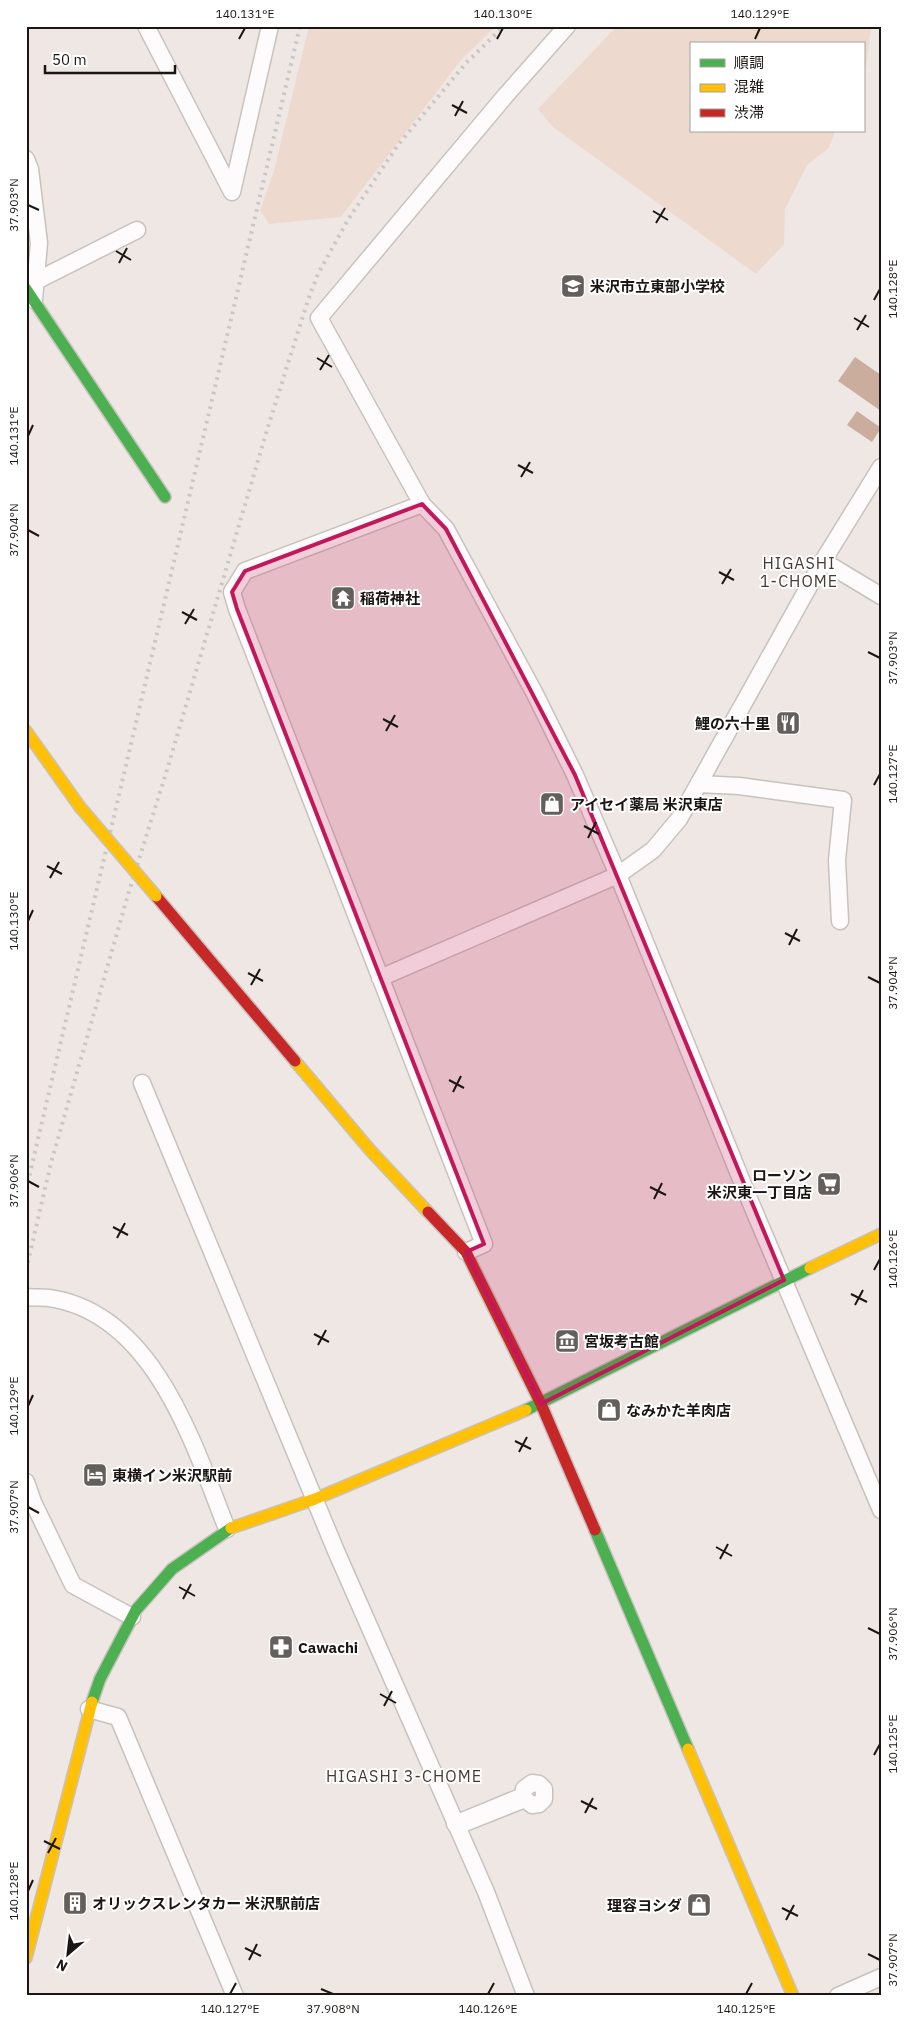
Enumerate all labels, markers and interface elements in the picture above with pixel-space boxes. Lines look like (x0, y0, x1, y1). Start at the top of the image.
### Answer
text: 140.131°E (215, 6, 275, 21)
text: 140.130°E (473, 6, 533, 21)
text: 140.129°E (730, 6, 790, 21)
scale bar (45, 42, 175, 74)
legend (690, 42, 864, 132)
text: 50 m (52, 50, 87, 69)
text: 順調 (734, 53, 764, 72)
text: 混雑 (734, 77, 764, 96)
text: 渋滞 (734, 103, 764, 122)
text: 37.903°N (6, 178, 21, 232)
text: 140.128°E (885, 259, 900, 319)
school or university icon: 米沢市立東部小学校 (560, 273, 586, 299)
place label: 米沢市立東部小学校 (590, 277, 725, 296)
text: 140.131°E (6, 406, 21, 466)
text: 37.904°N (6, 503, 21, 557)
district label: HIGASHI 1-CHOME (760, 553, 838, 591)
temple icon: 稲荷神社 (330, 585, 356, 611)
place label: 稲荷神社 (360, 589, 420, 608)
text: 37.903°N (885, 631, 900, 685)
restaurant icon: 鯉の六十里 (775, 710, 801, 736)
place label: 鯉の六十里 (695, 714, 770, 733)
text: 140.127°E (885, 744, 900, 804)
shop icon: アイセイ薬局 米沢東店 (539, 791, 565, 817)
place label: アイセイ薬局 米沢東店 (570, 795, 723, 814)
text: 140.130°E (6, 891, 21, 951)
text: 37.904°N (885, 956, 900, 1010)
text: 37.906°N (6, 1154, 21, 1208)
place label: ローソン 米沢東一丁目店 (707, 1166, 812, 1202)
supermarket icon: ローソン 米沢東一丁目店 (816, 1171, 842, 1197)
text: 140.126°E (885, 1229, 900, 1289)
museum icon: 宮坂考古館 (554, 1328, 580, 1354)
place label: 宮坂考古館 (584, 1332, 659, 1351)
text: 140.129°E (6, 1376, 21, 1436)
shop icon: なみかた羊肉店 (596, 1397, 622, 1423)
place label: なみかた羊肉店 (626, 1401, 731, 1420)
hotel icon: 東横イン米沢駅前 (82, 1462, 108, 1488)
place label: 東横イン米沢駅前 (112, 1466, 232, 1485)
text: 37.907°N (6, 1480, 21, 1534)
text: 37.906°N (885, 1607, 900, 1661)
pharmacy icon: Cawachi (268, 1634, 294, 1660)
place label: Cawachi (298, 1638, 358, 1657)
text: 140.125°E (885, 1714, 900, 1774)
district label: HIGASHI 3-CHOME (326, 1766, 482, 1786)
text: 140.128°E (6, 1861, 21, 1921)
building icon: オリックスレンタカー 米沢駅前店 (62, 1890, 88, 1916)
shop icon: 理容ヨシダ (686, 1892, 712, 1918)
place label: オリックスレンタカー 米沢駅前店 (92, 1894, 320, 1913)
place label: 理容ヨシダ (607, 1896, 682, 1915)
north arrow (42, 1930, 92, 1980)
text: 37.907°N (885, 1933, 900, 1987)
text: N (53, 1955, 71, 1976)
text: 140.127°E (200, 2001, 260, 2016)
text: 37.908°N (306, 2001, 360, 2016)
text: 140.126°E (458, 2001, 518, 2016)
text: 140.125°E (716, 2001, 776, 2016)

